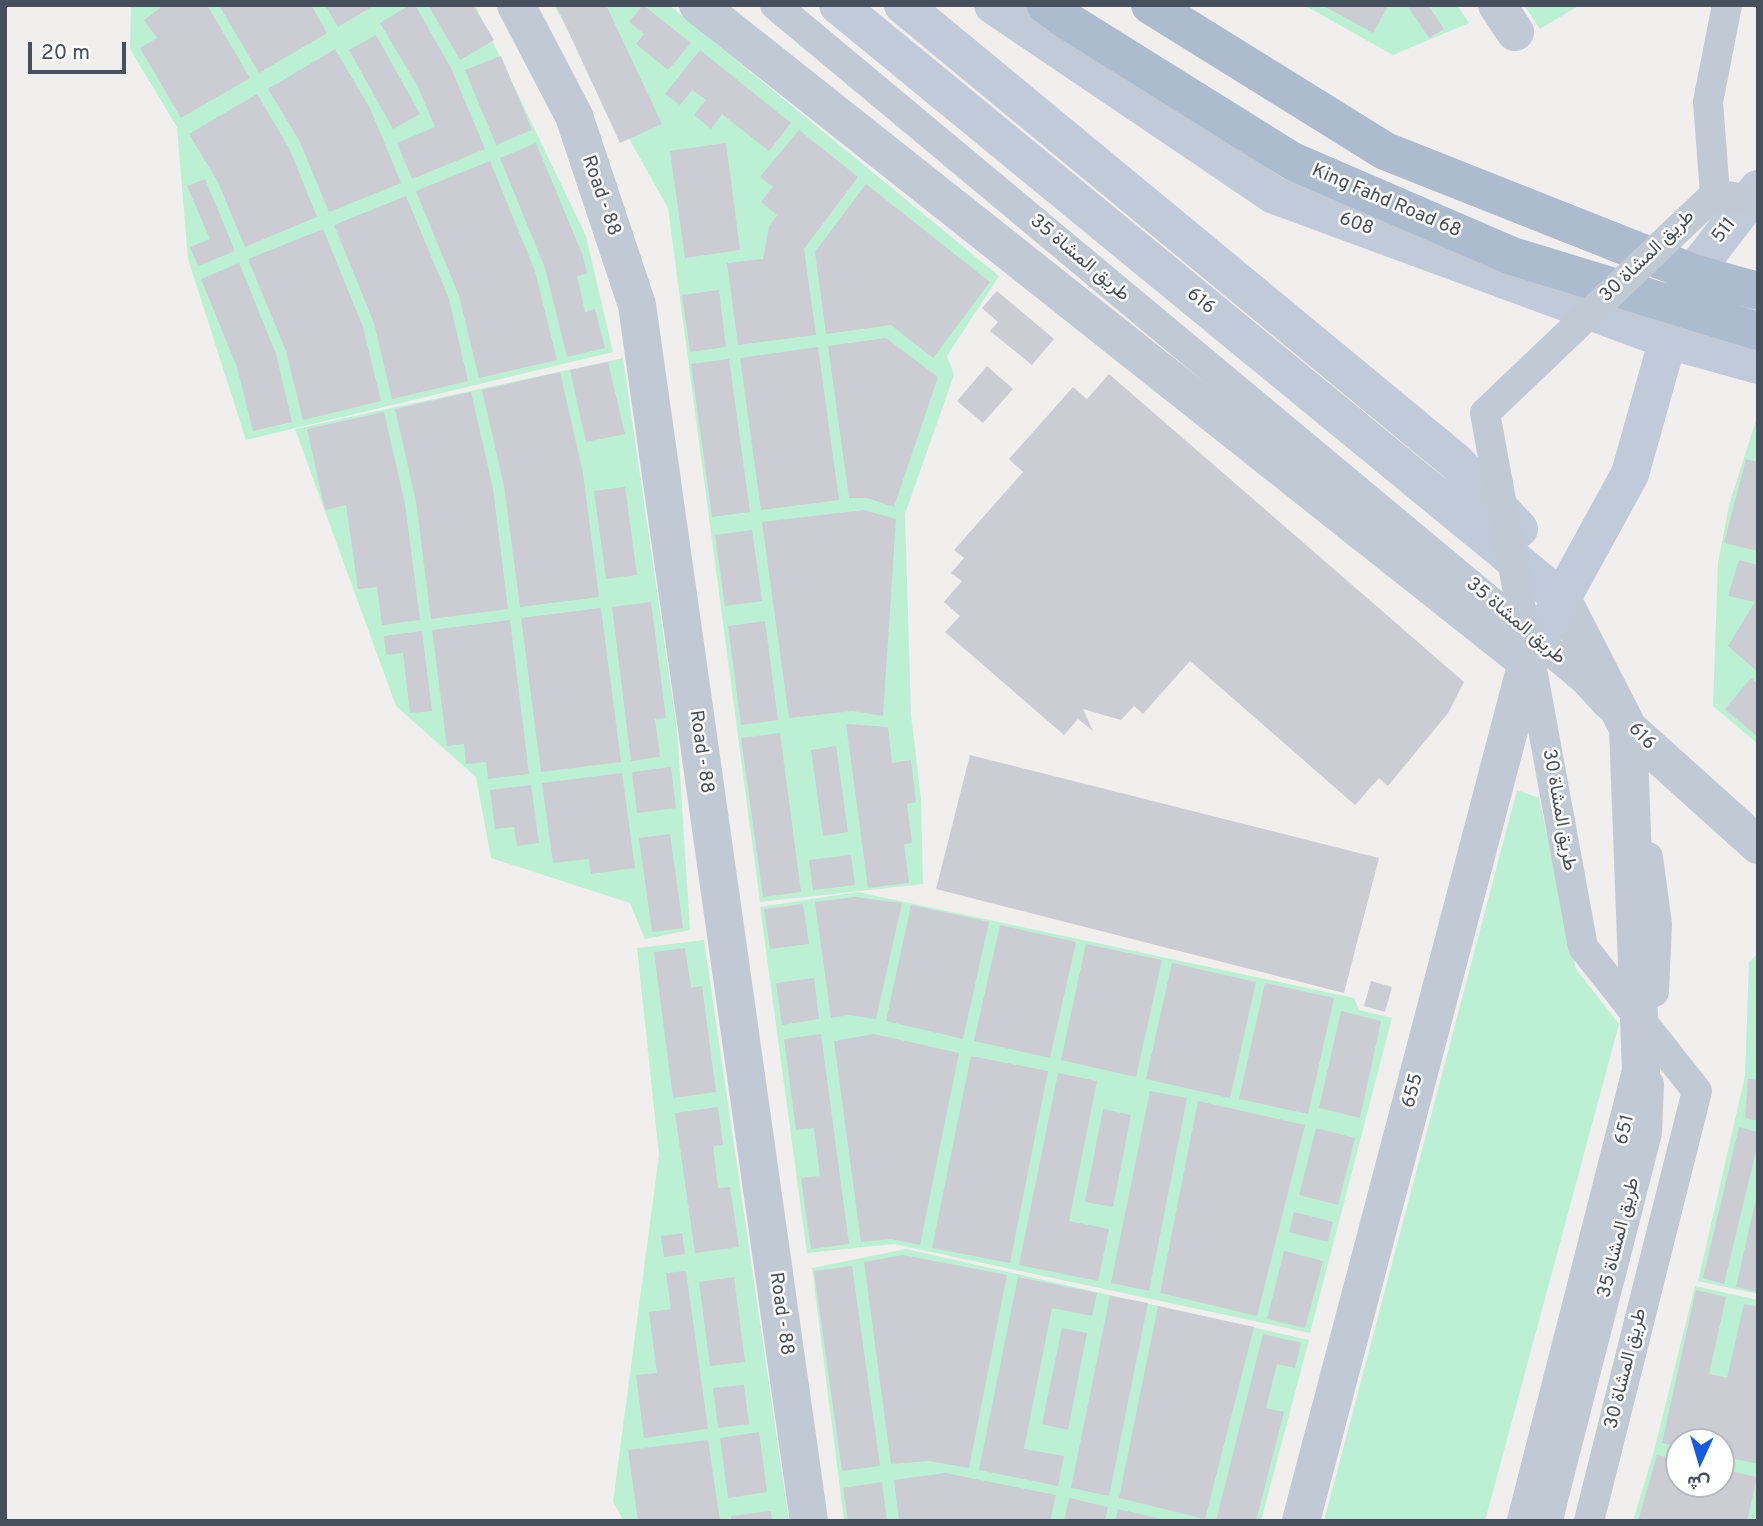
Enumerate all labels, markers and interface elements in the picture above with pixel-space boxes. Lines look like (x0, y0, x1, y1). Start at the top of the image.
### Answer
scale bar (32, 28, 130, 72)
text: 20 m (41, 40, 90, 67)
street label: Road - 88 (576, 153, 624, 239)
street label: King Fahd Road 68 (1308, 160, 1464, 244)
street label: طريق المشاة 30 (1596, 206, 1700, 308)
street label: 608 (1336, 208, 1376, 242)
street label: طريق المشاة 35 (1025, 211, 1133, 307)
street label: 511 (1708, 214, 1742, 248)
street label: 616 (1181, 284, 1219, 320)
street label: طريق المشاة 35 (1461, 574, 1569, 670)
street label: Road - 88 (683, 709, 717, 795)
street label: 616 (1622, 718, 1660, 756)
street label: طريق المشاة 30 (1536, 747, 1580, 873)
street label: 655 (1398, 1071, 1430, 1111)
street label: 651 (1611, 1113, 1641, 1147)
street label: طريق المشاة 35 (1594, 1176, 1646, 1300)
street label: Road - 88 (763, 1271, 797, 1357)
street label: طريق المشاة 30 (1601, 1306, 1653, 1432)
north arrow (1665, 1428, 1735, 1498)
text: ش (1686, 1469, 1711, 1495)

